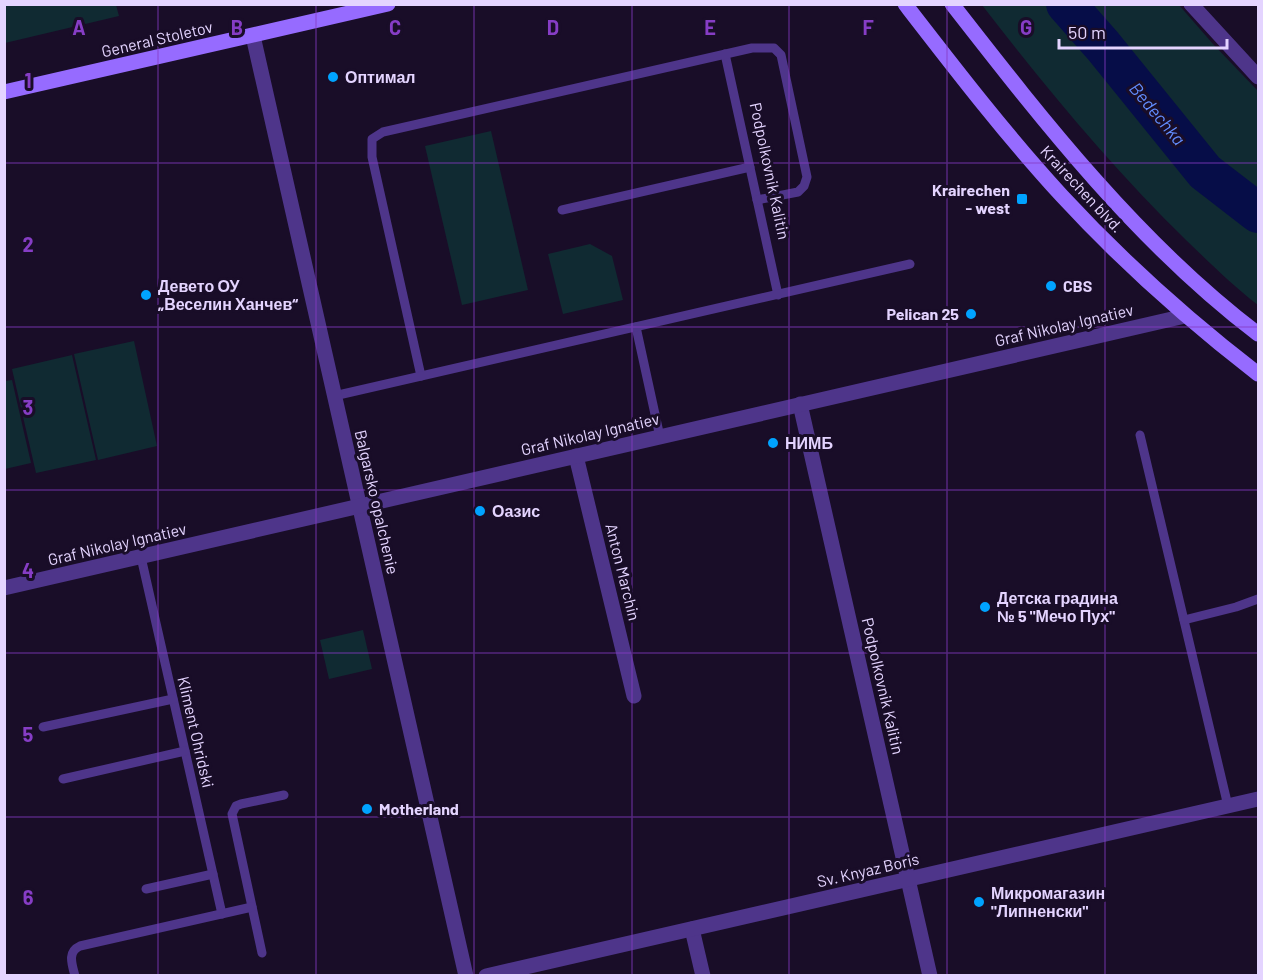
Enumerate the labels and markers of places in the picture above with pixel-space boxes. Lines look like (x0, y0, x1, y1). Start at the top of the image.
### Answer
place label: Оптимал (345, 67, 415, 86)
marker: Оптимал (326, 70, 340, 84)
place label: Krairechen - west (932, 180, 1010, 217)
marker: Krairechen - west (1015, 192, 1029, 206)
place label: Девето ОУ „Веселин Ханчев“ (158, 276, 298, 313)
place label: CBS (1063, 276, 1092, 295)
marker: CBS (1044, 279, 1058, 293)
marker: Девето ОУ „Веселин Ханчев“ (139, 288, 153, 302)
place label: Pelican 25 (887, 304, 959, 323)
marker: Pelican 25 (964, 307, 978, 321)
place label: НИМБ (785, 433, 833, 452)
marker: НИМБ (766, 436, 780, 450)
place label: Оазис (492, 501, 540, 520)
marker: Оазис (473, 504, 487, 518)
place label: Детска градина № 5 "Мечо Пух" (997, 588, 1118, 625)
marker: Детска градина № 5 "Мечо Пух" (978, 600, 992, 614)
place label: Motherland (379, 799, 459, 818)
marker: Motherland (360, 802, 374, 816)
place label: Микромагазин "Липненски" (991, 883, 1105, 920)
marker: Микромагазин "Липненски" (972, 895, 986, 909)

